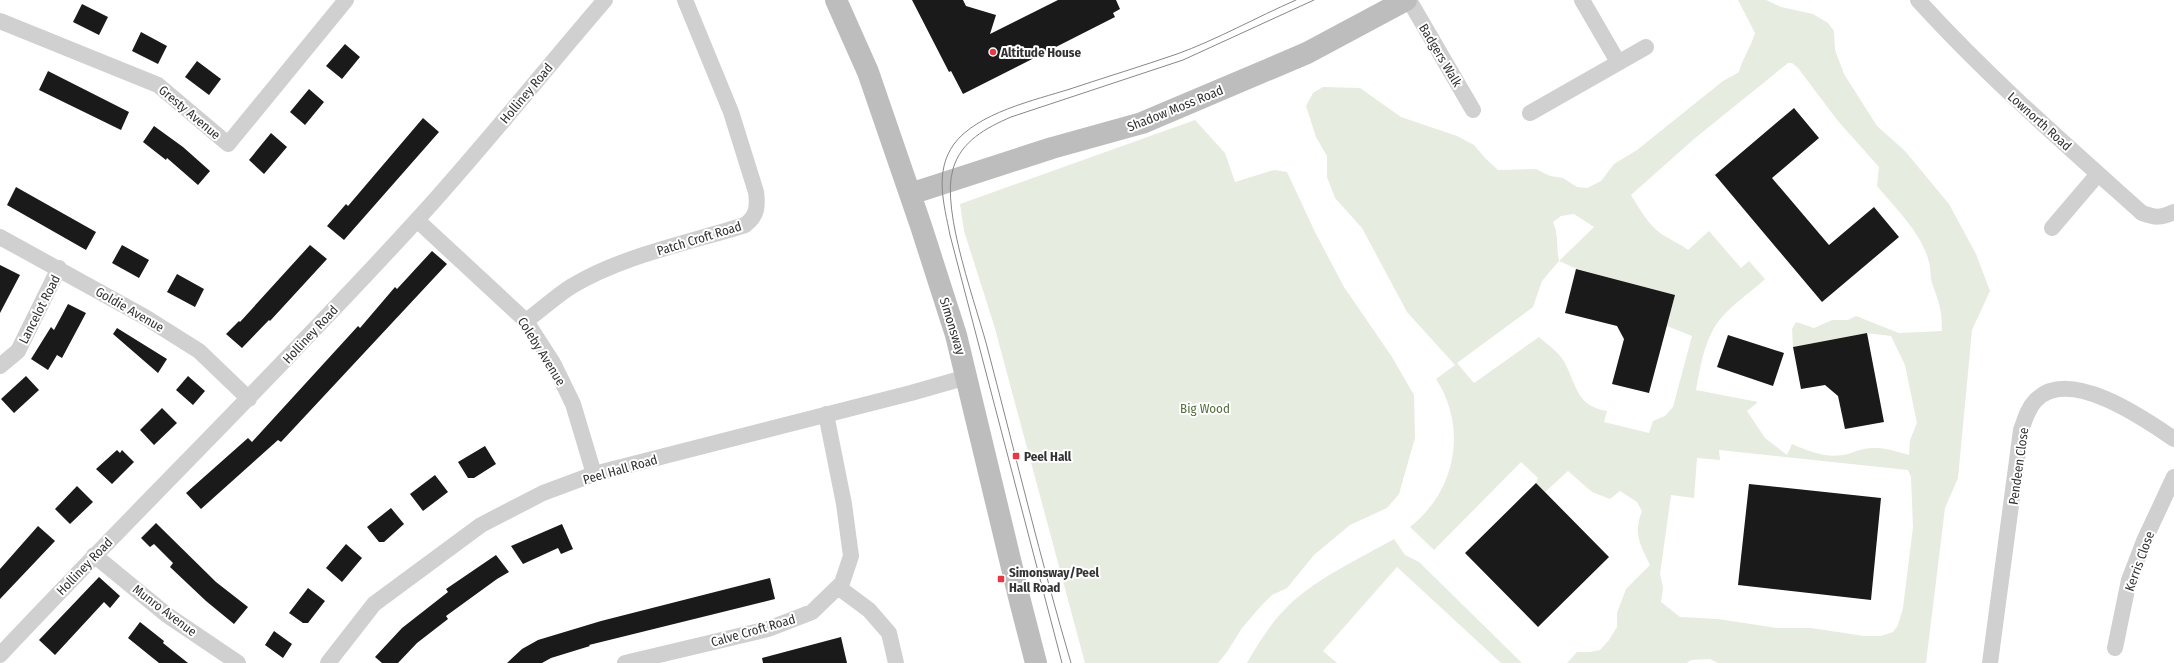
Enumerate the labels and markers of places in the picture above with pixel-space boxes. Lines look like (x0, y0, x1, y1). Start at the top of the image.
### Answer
place label: Altitude House (1000, 45, 1081, 60)
marker: Altitude House (988, 47, 998, 57)
place label: Peel Hall (1024, 449, 1072, 464)
marker: Peel Hall (1011, 451, 1021, 461)
place label: Simonsway/Peel Hall Road (1009, 565, 1099, 595)
marker: Simonsway/Peel Hall Road (996, 574, 1006, 584)

